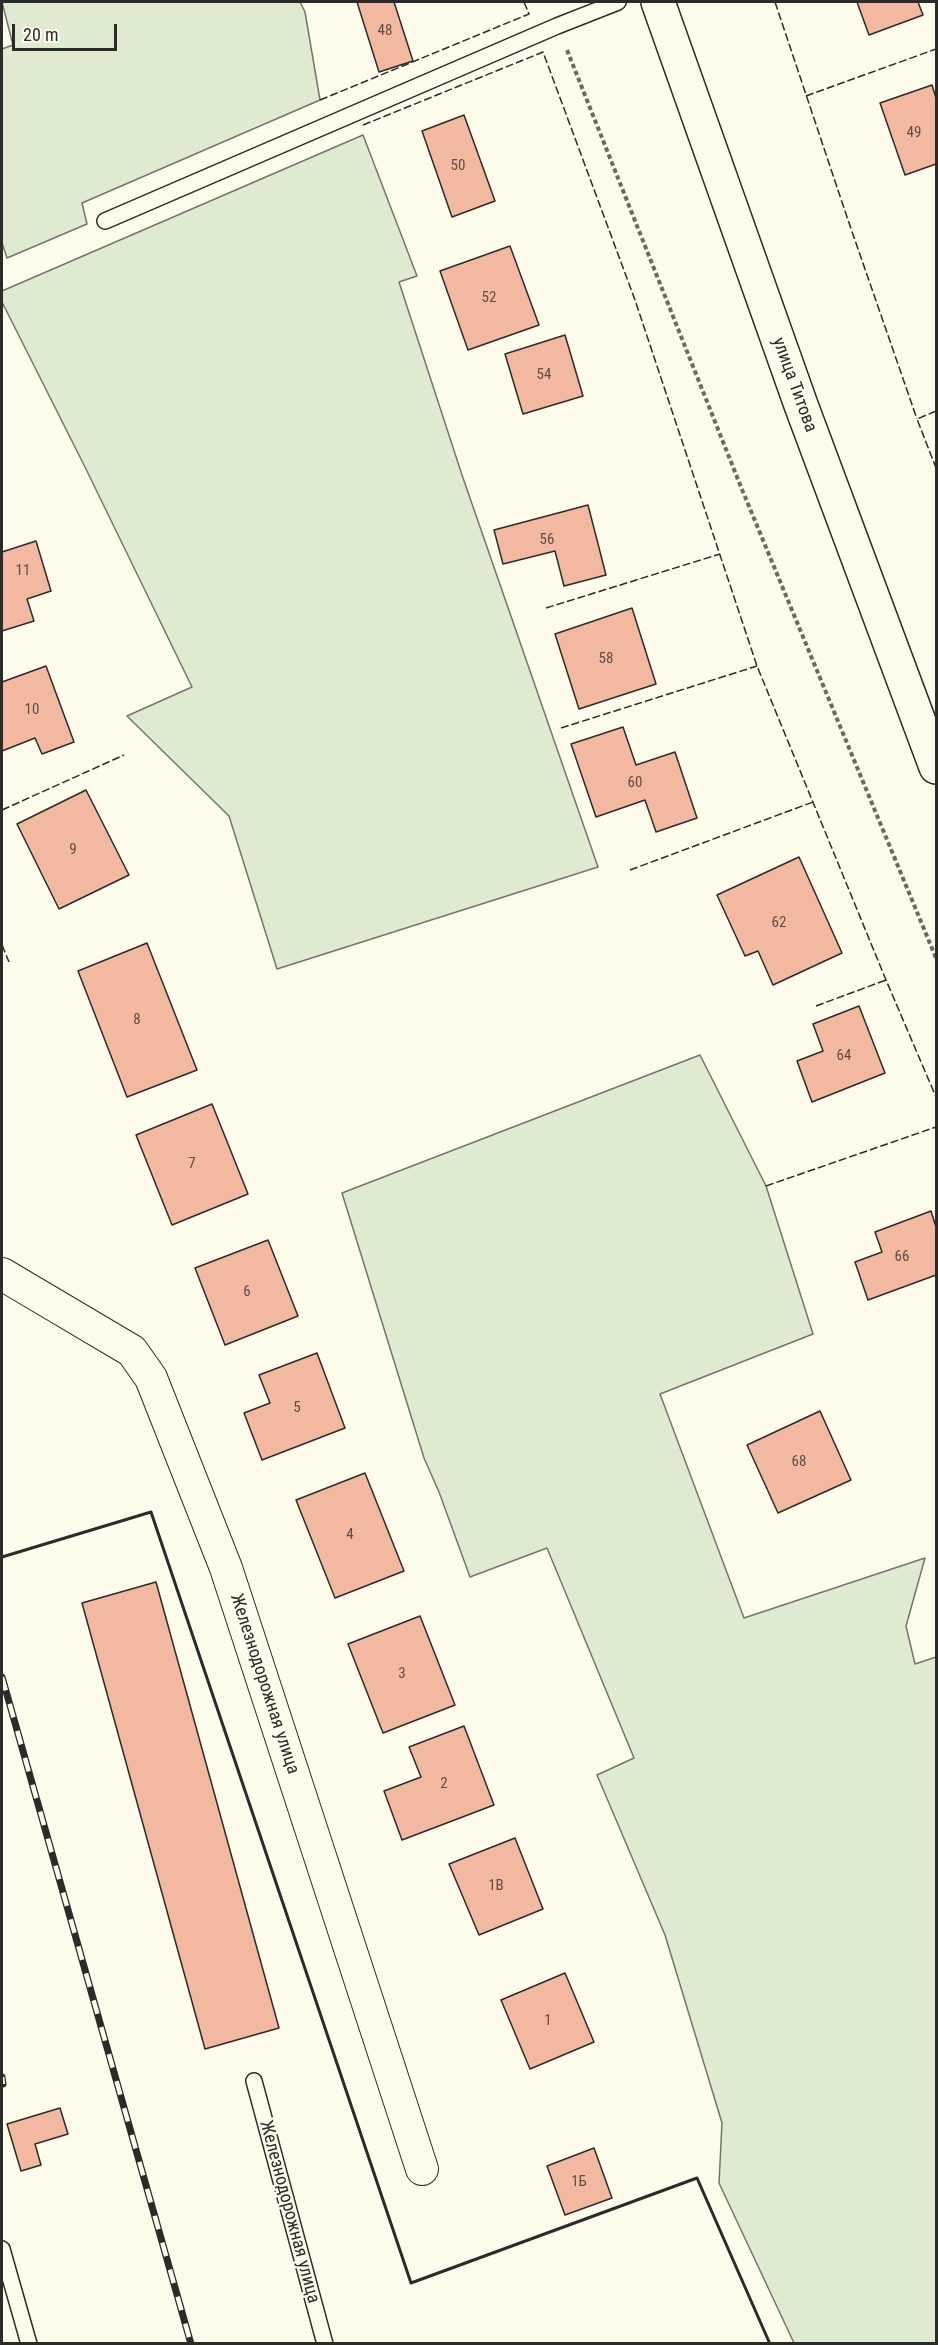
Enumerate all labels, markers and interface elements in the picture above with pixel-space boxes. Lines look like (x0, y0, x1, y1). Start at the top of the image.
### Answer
scale bar (15, 12, 120, 50)
house number: 48 (378, 22, 392, 40)
text: 20 m (23, 24, 58, 45)
house number: 49 (907, 124, 921, 142)
house number: 50 (451, 157, 465, 175)
house number: 52 (482, 289, 496, 307)
street label: улица Титова (767, 335, 821, 435)
house number: 54 (537, 366, 551, 384)
house number: 56 (540, 531, 554, 549)
house number: 11 (16, 562, 30, 580)
house number: 58 (599, 650, 613, 668)
house number: 10 (25, 701, 39, 719)
house number: 60 (628, 774, 642, 792)
house number: 9 (69, 841, 77, 859)
house number: 62 (772, 914, 786, 932)
house number: 8 (133, 1011, 141, 1029)
house number: 64 (837, 1047, 851, 1065)
house number: 7 (188, 1155, 196, 1173)
house number: 66 (895, 1248, 909, 1266)
house number: 6 (243, 1283, 251, 1301)
house number: 5 (293, 1399, 301, 1417)
house number: 68 (792, 1453, 806, 1471)
house number: 4 (346, 1526, 354, 1544)
street label: Железнодорожная улица (225, 1591, 303, 1777)
house number: 3 (398, 1665, 406, 1683)
house number: 2 (440, 1775, 448, 1793)
house number: 1В (488, 1877, 504, 1895)
house number: 1 (544, 2012, 552, 2030)
street label: Железнодорожная улица (254, 2118, 324, 2306)
house number: 1Б (571, 2173, 587, 2191)

